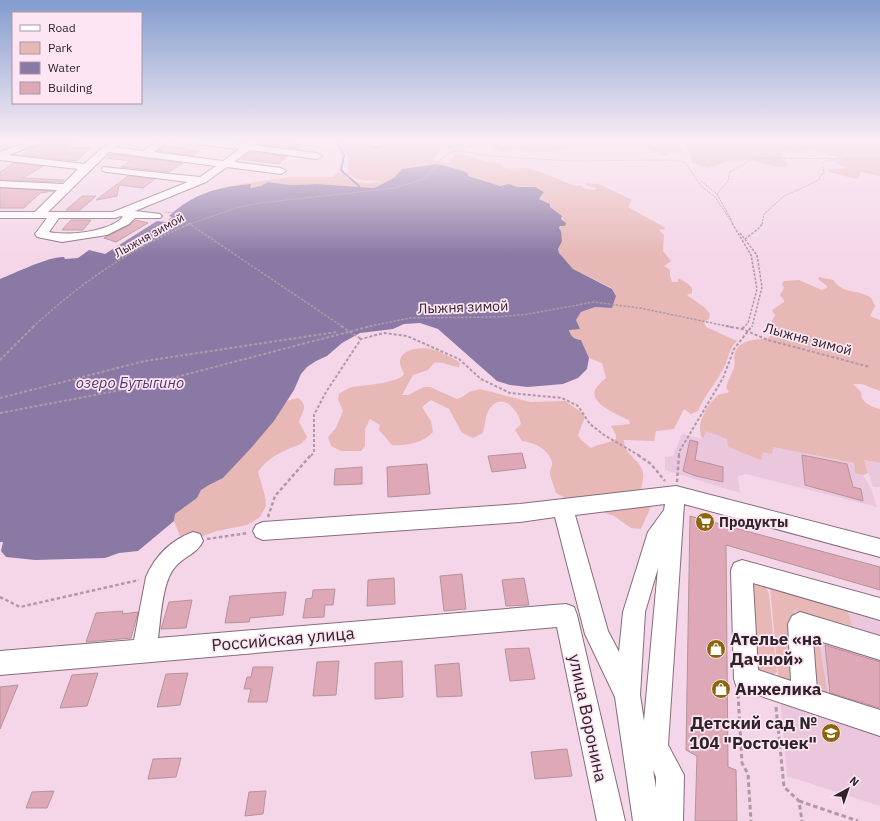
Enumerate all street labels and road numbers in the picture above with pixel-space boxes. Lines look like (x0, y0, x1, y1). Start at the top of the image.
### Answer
street label: Лыжня зимой (111, 210, 187, 260)
street label: Лыжня зимой (417, 296, 509, 318)
street label: Лыжня зимой (762, 319, 854, 359)
street label: Российская улица (211, 622, 355, 656)
street label: улица Воронина (564, 652, 612, 784)

